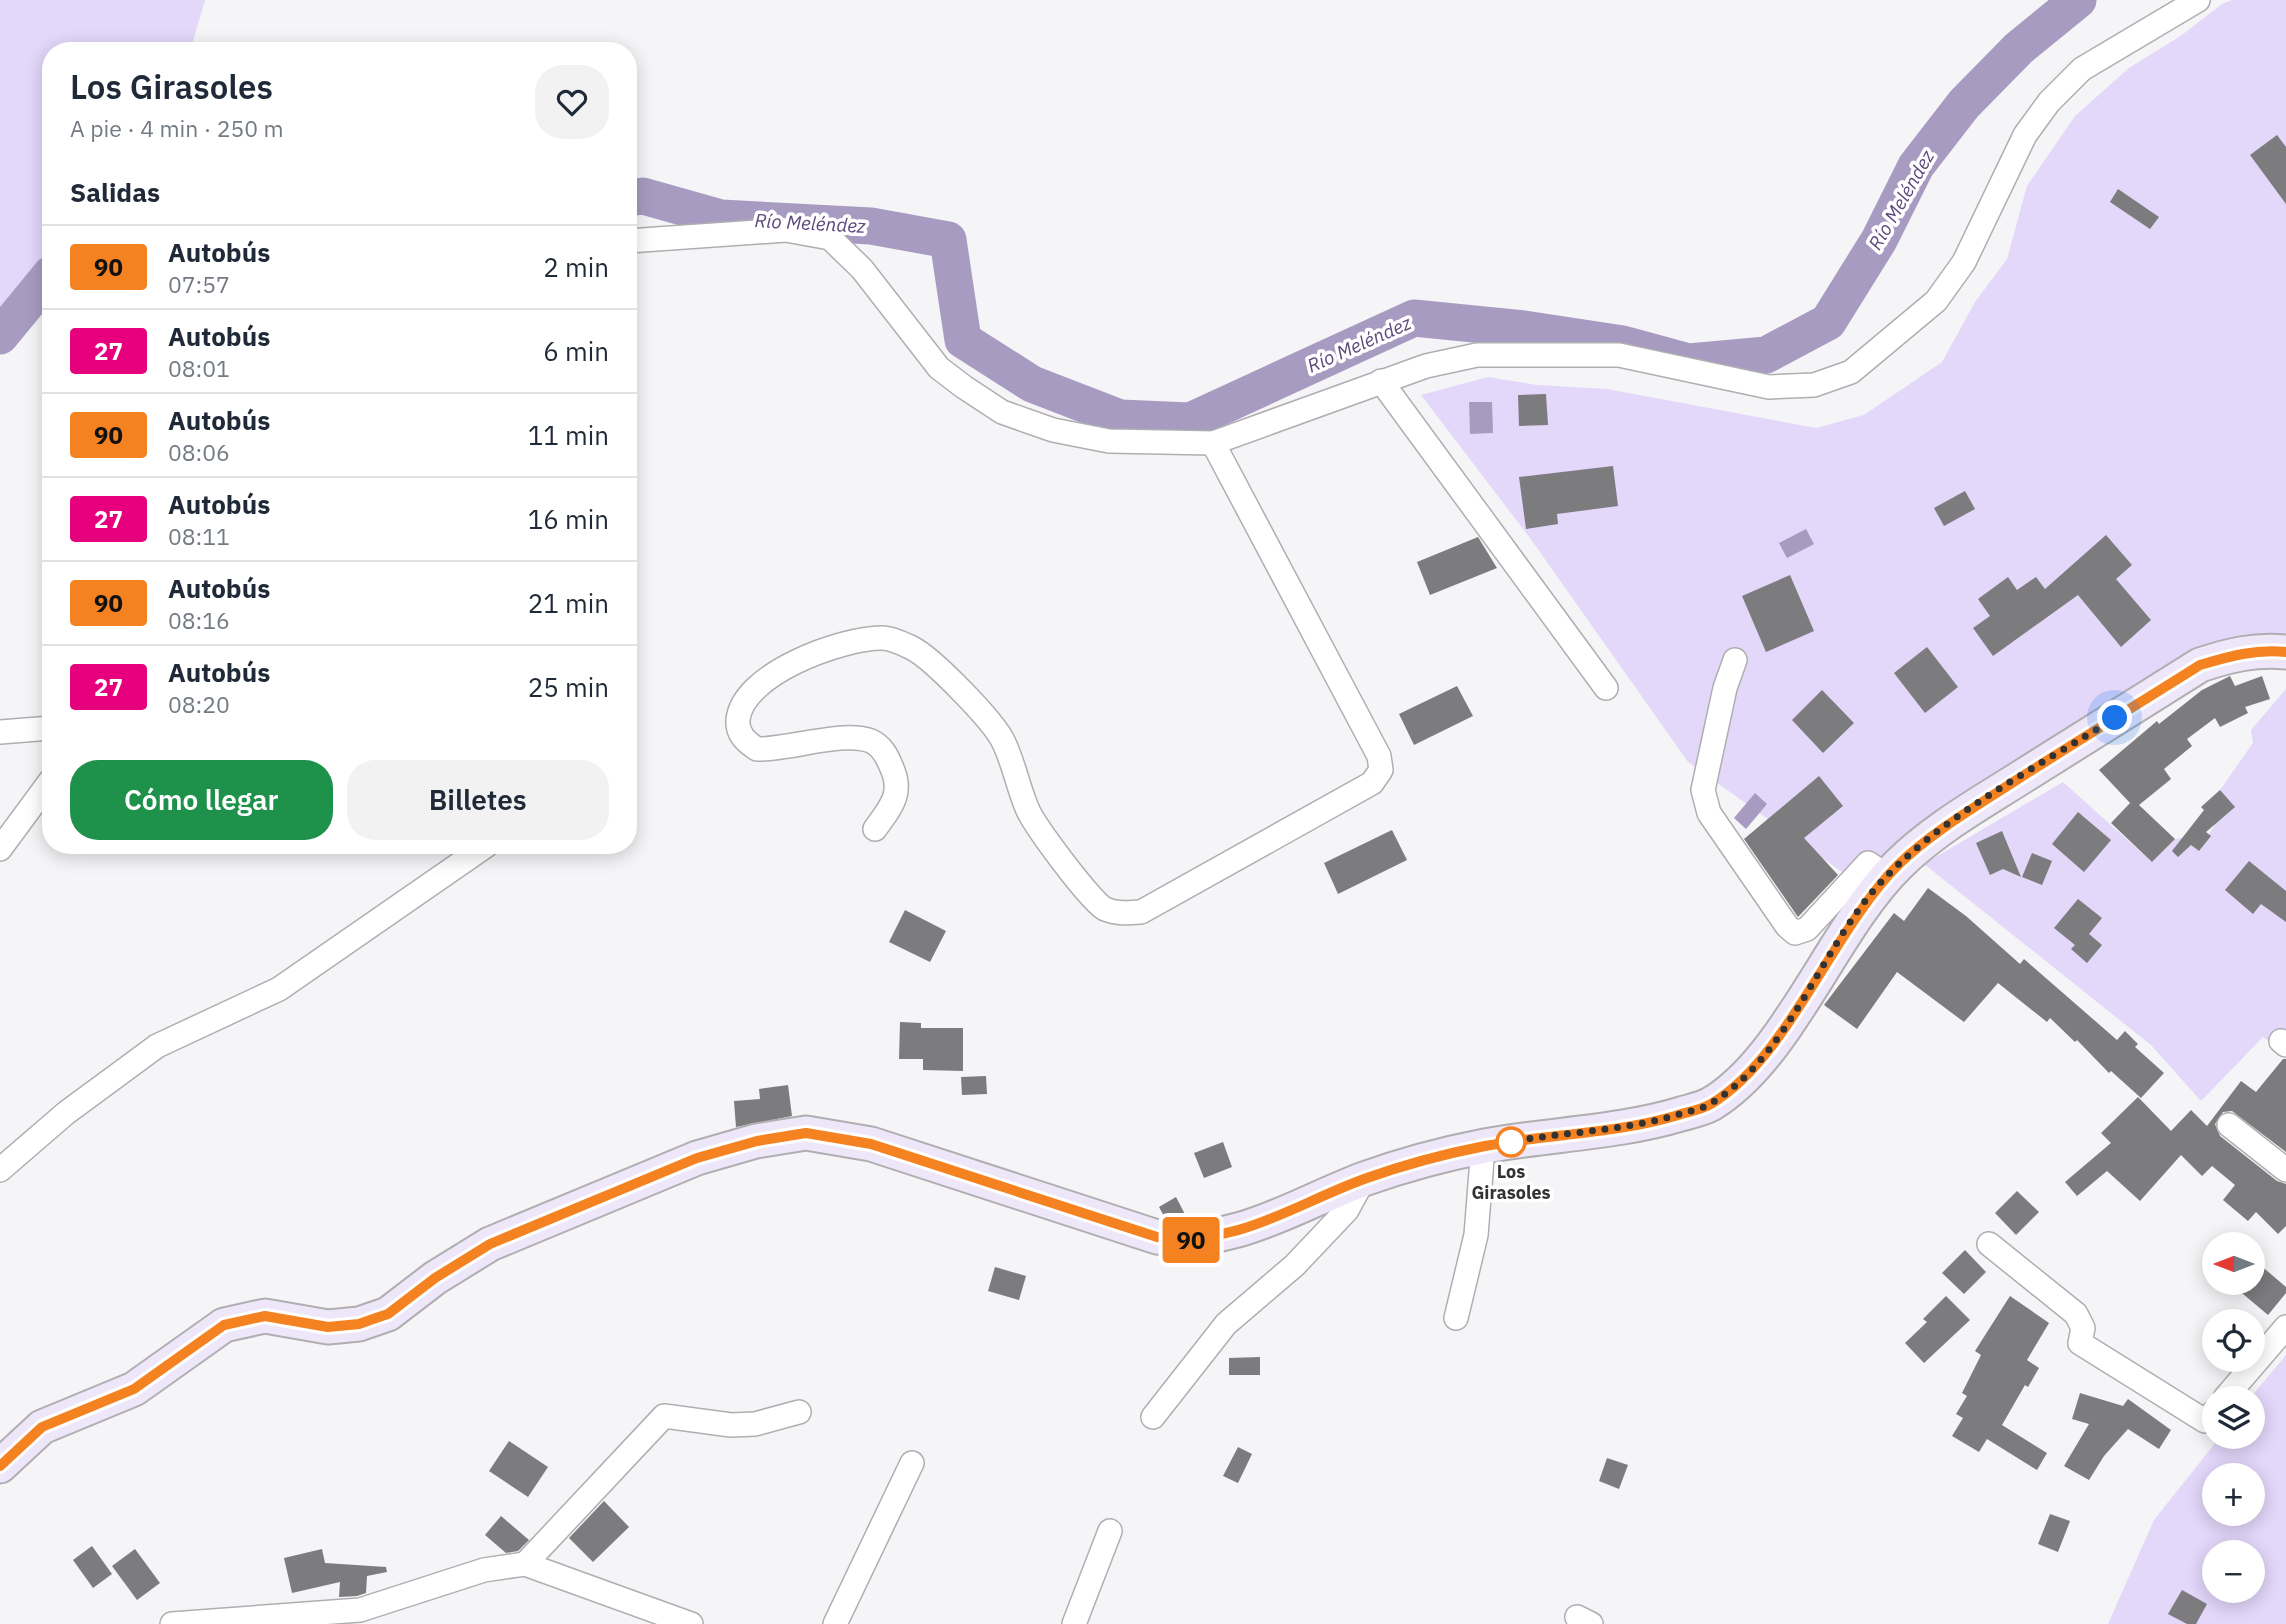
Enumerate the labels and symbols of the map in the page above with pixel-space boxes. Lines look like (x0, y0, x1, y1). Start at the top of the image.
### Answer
water label: Río Meléndez (1863, 145, 1939, 254)
water label: Río Meléndez (754, 208, 867, 238)
water label: Río Meléndez (1303, 310, 1415, 378)
your location (2097, 700, 2132, 735)
marker: Los Girasoles (1496, 1127, 1526, 1157)
place label: Los Girasoles (1471, 1160, 1551, 1204)
line badge: 90 (1160, 1217, 1222, 1263)
north arrow (2202, 1232, 2264, 1295)

